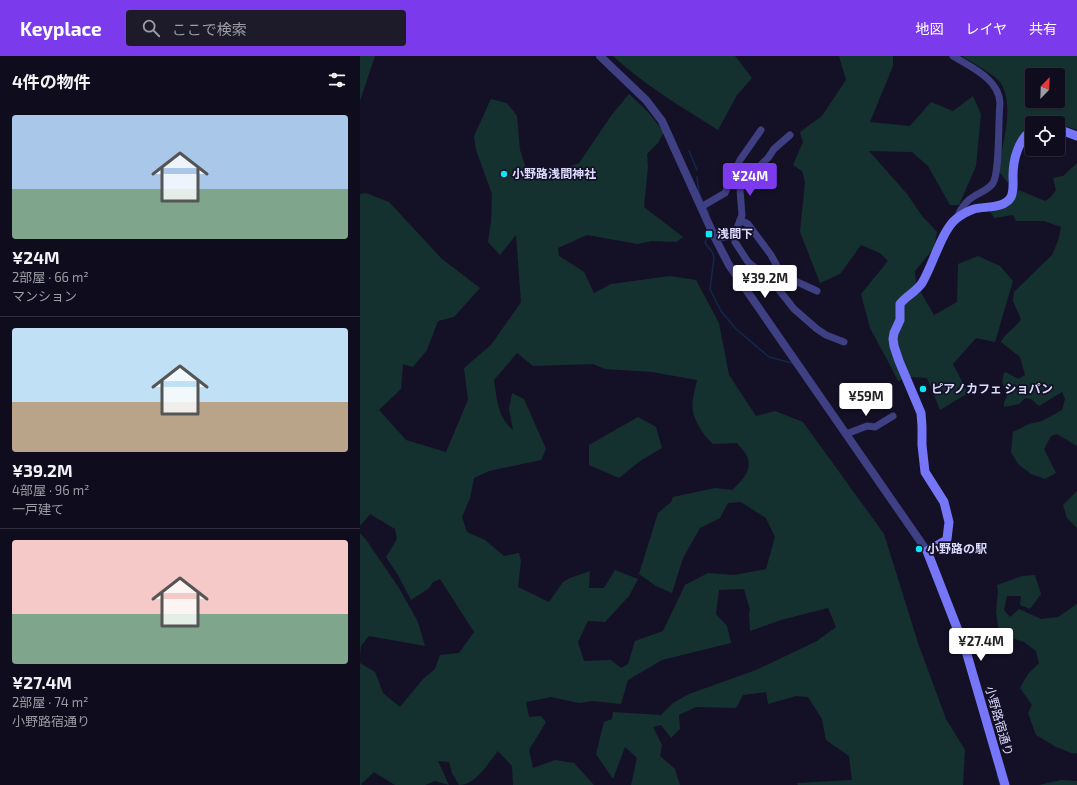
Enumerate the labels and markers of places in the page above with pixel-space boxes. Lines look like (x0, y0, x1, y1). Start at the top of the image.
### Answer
pin: ¥24M (726, 163, 774, 197)
place label: 小野路浅間神社 (512, 166, 596, 180)
marker: 小野路浅間神社 (499, 169, 509, 179)
place label: 浅間下 (717, 226, 753, 240)
marker: 浅間下 (704, 229, 714, 239)
pin: ¥39.2M (732, 265, 798, 299)
place label: ピアノカフェ ショパン (931, 381, 1053, 395)
pin: ¥59M (842, 383, 890, 417)
marker: ピアノカフェ ショパン (918, 384, 928, 394)
place label: 小野路の駅 (927, 541, 987, 555)
marker: 小野路の駅 (914, 544, 924, 554)
pin: ¥27.4M (948, 628, 1014, 662)

